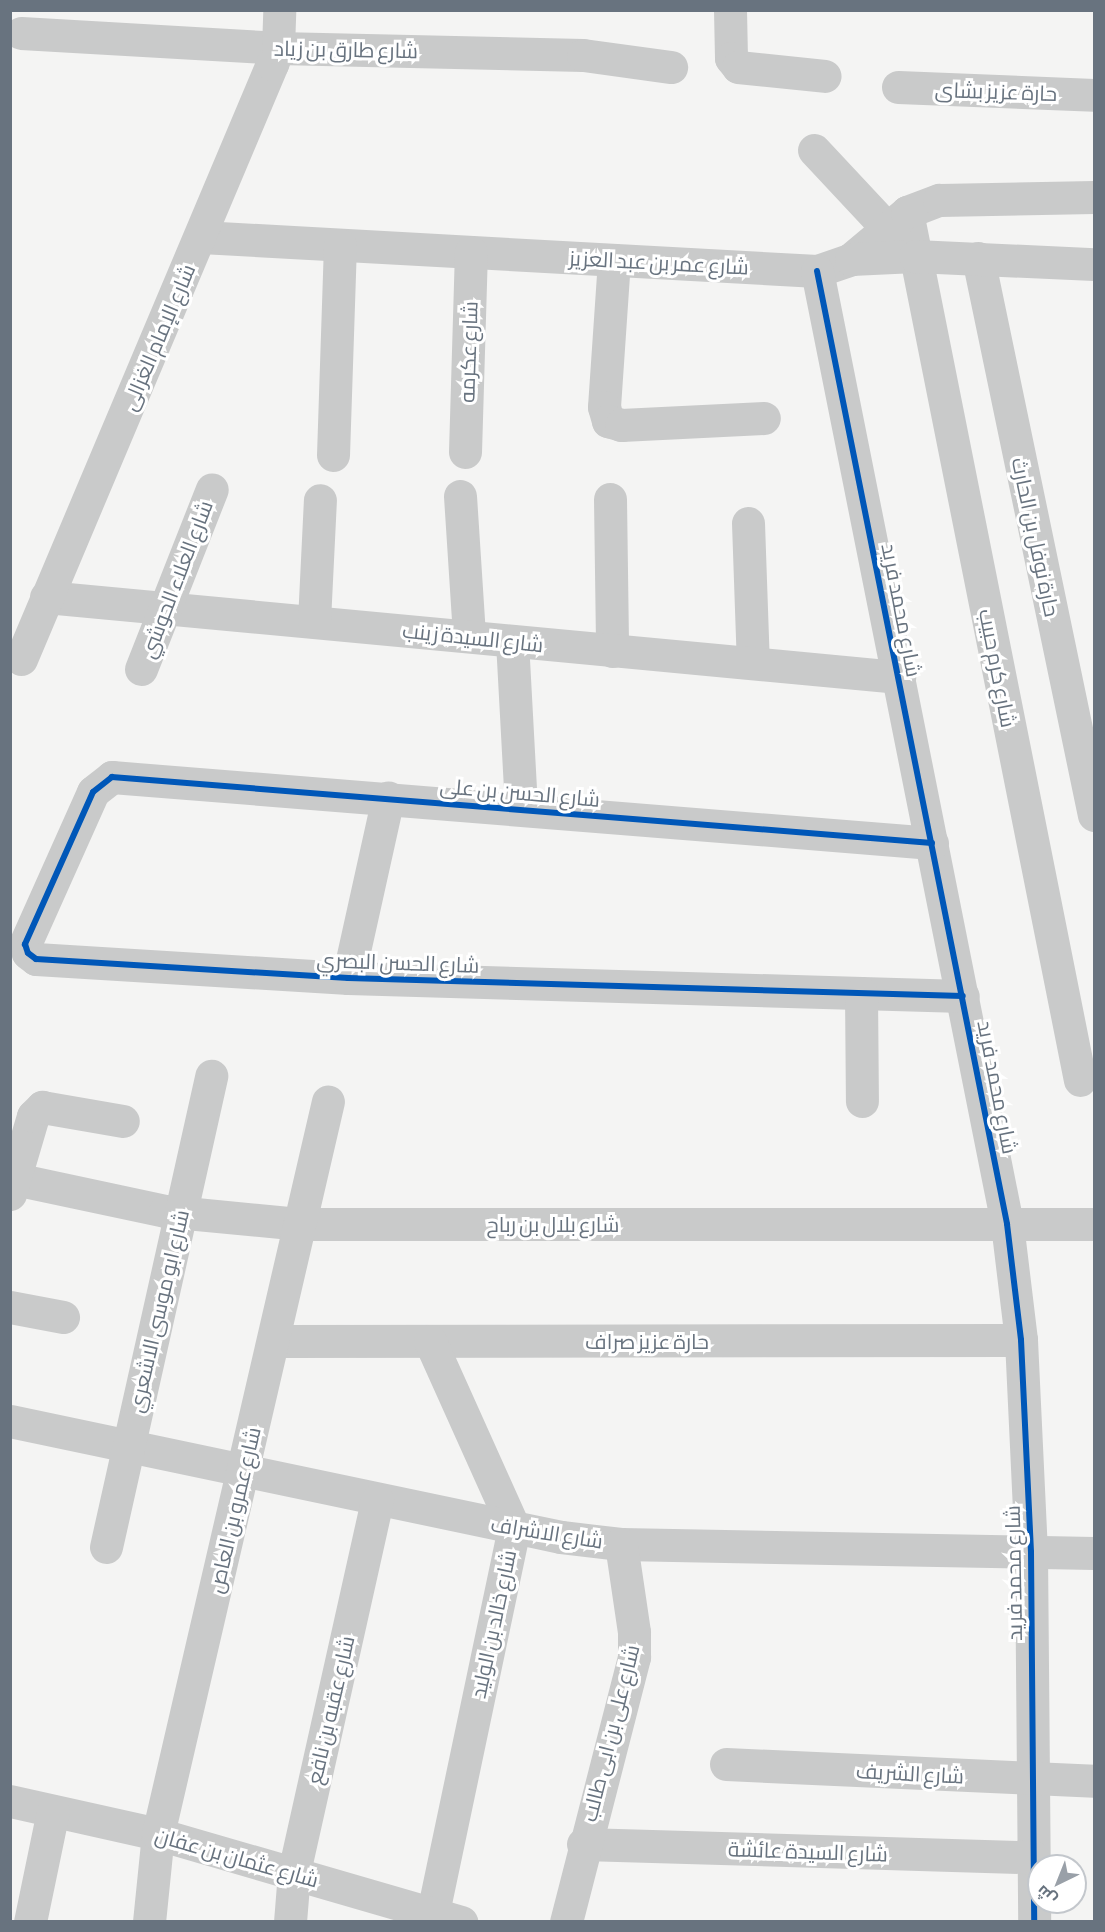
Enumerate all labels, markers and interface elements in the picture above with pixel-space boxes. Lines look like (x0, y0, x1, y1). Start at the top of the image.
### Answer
street label: شارع طارق بن زياد (274, 35, 418, 63)
street label: حارة عزيز بشاى (934, 76, 1058, 106)
street label: شارع عمر بن عبد العزيز (569, 245, 749, 279)
street label: شارع الإمام الغزالى (116, 260, 200, 414)
street label: شارع عكرمه (454, 301, 482, 403)
street label: حارة نوفل بن الحارث (1007, 455, 1065, 619)
street label: شارع العلاء الحوشي (134, 497, 218, 661)
street label: شارع محمد فريد (877, 541, 927, 679)
street label: شارع كرم حبيب (974, 607, 1022, 729)
street label: شارع السيدة زينب (401, 617, 545, 657)
street label: شارع الحسن بن على (439, 772, 601, 812)
street label: شارع الحسن البصري (316, 947, 480, 977)
street label: شارع محمد فريد (973, 1018, 1023, 1156)
street label: شارع ابو موسى الاشعري (122, 1207, 194, 1415)
street label: شارع بلال بن رباح (487, 1211, 619, 1237)
street label: حارة عزيز صراف (585, 1328, 709, 1354)
street label: شارع عمرو بن العاص (203, 1424, 265, 1596)
street label: شارع محمد فريد (999, 1505, 1027, 1641)
street label: شارع الاشراف (489, 1511, 605, 1553)
street label: شارع خالد بن الوليد (465, 1547, 521, 1701)
street label: شارع عقبه بن نافع (301, 1633, 359, 1787)
street label: شارع على بن ابى طالب (576, 1642, 644, 1824)
street label: شارع الشريف (855, 1758, 965, 1788)
street label: شارع عثمان بن عفان (152, 1822, 322, 1892)
street label: شارع السيدة عائشة (728, 1836, 888, 1866)
north arrow (1027, 1854, 1087, 1914)
text: ش (1032, 1882, 1060, 1909)

